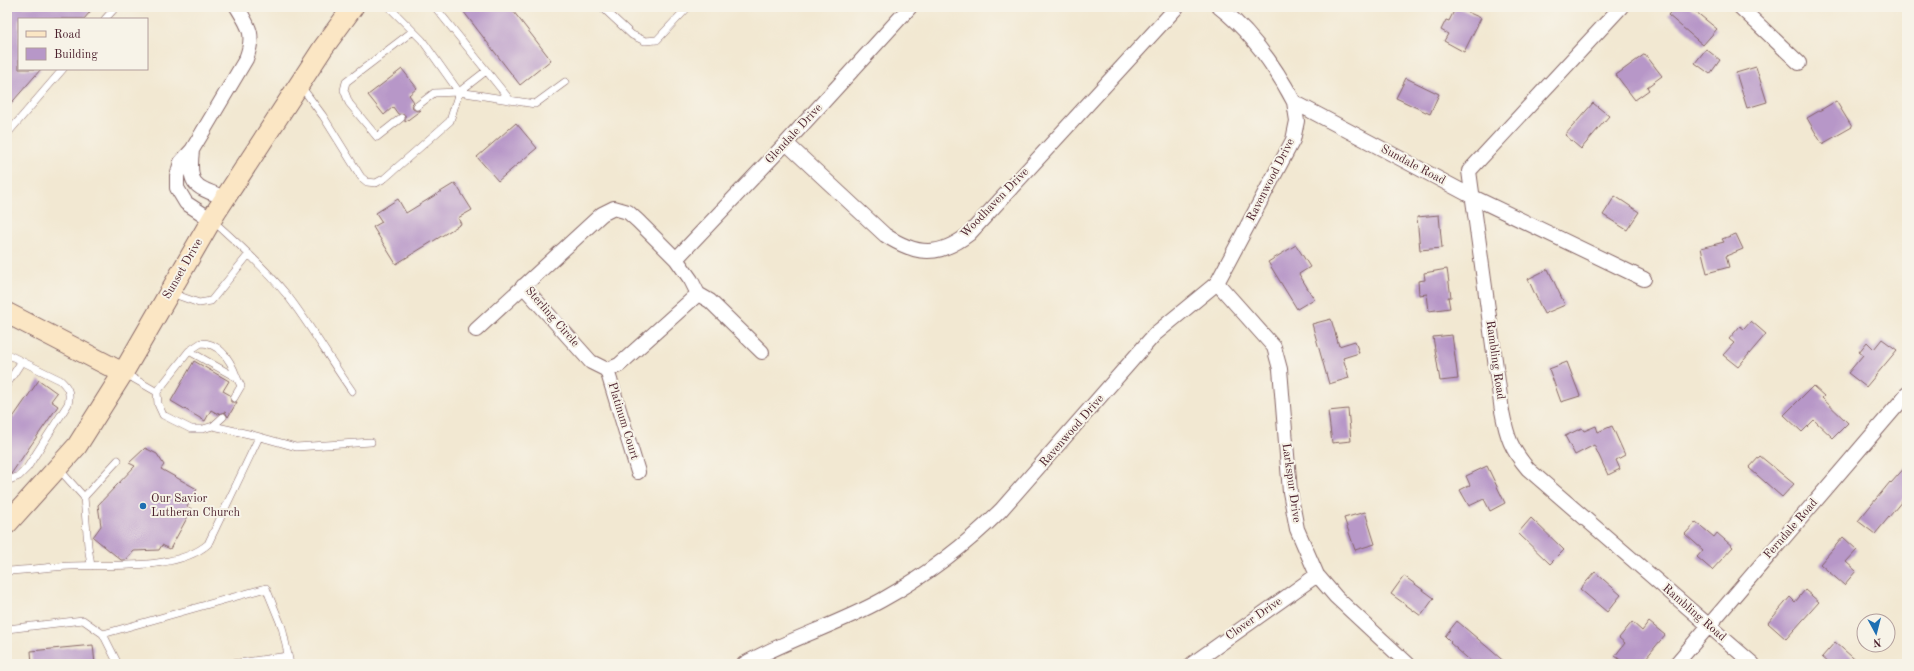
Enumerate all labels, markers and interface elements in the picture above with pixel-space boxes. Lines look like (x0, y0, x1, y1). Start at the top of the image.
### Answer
legend (18, 18, 148, 70)
text: Road (54, 29, 81, 41)
text: Building (54, 49, 98, 61)
street label: Glendale Drive (763, 101, 825, 166)
street label: Ravenwood Drive (1245, 136, 1297, 223)
street label: Sundale Road (1379, 143, 1447, 187)
street label: Woodhaven Drive (959, 165, 1032, 240)
street label: Sunset Drive (161, 236, 205, 301)
street label: Sterling Circle (523, 285, 581, 350)
street label: Rambling Road (1484, 320, 1506, 400)
street label: Platinum Court (606, 381, 640, 461)
street label: Ravenwood Drive (1038, 392, 1107, 469)
street label: Larkspur Drive (1279, 443, 1303, 524)
place label: Our Savior Lutheran Church (151, 493, 241, 519)
street label: Ferndale Road (1762, 497, 1820, 561)
marker: Our Savior Lutheran Church (138, 501, 148, 511)
street label: Rambling Road (1660, 582, 1728, 644)
street label: Clover Drive (1224, 595, 1285, 643)
north arrow (1856, 613, 1896, 653)
text: N (1872, 635, 1882, 647)

